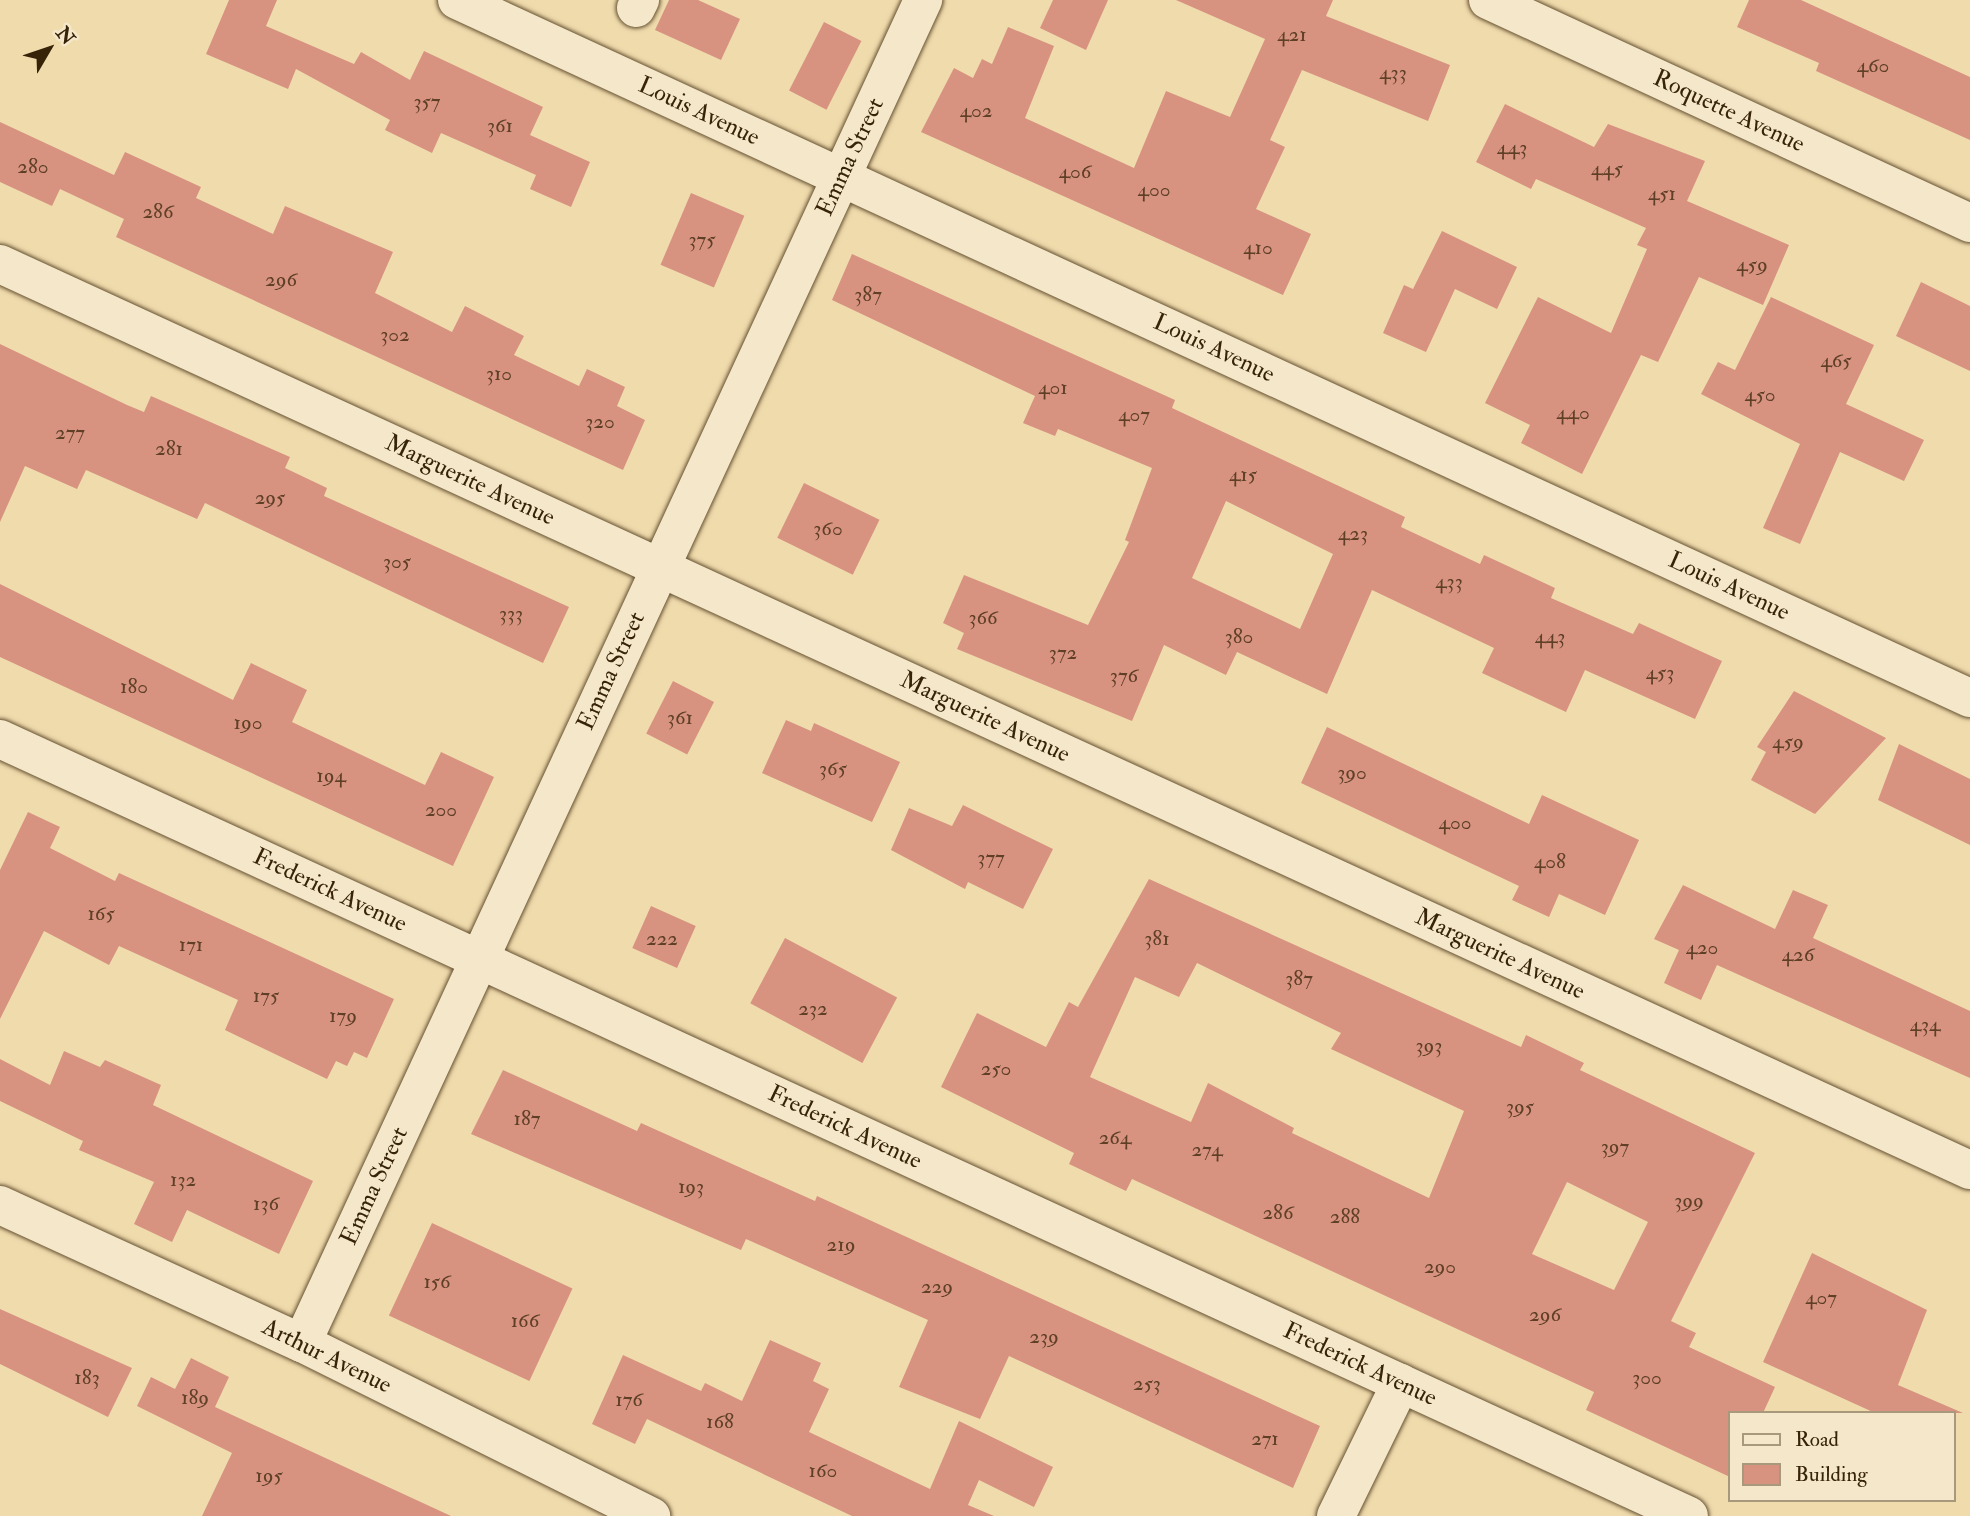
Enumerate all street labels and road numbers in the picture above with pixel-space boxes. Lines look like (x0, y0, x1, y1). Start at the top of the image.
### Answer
street label: Roquette Avenue (1649, 63, 1809, 159)
street label: Louis Avenue (634, 70, 764, 152)
street label: Emma Street (810, 93, 890, 221)
street label: Louis Avenue (1149, 307, 1279, 389)
street label: Marguerite Avenue (381, 428, 559, 532)
street label: Louis Avenue (1664, 545, 1794, 627)
street label: Emma Street (571, 607, 651, 735)
street label: Marguerite Avenue (896, 665, 1074, 769)
street label: Frederick Avenue (249, 842, 411, 938)
street label: Marguerite Avenue (1411, 902, 1589, 1006)
street label: Frederick Avenue (764, 1079, 926, 1175)
street label: Emma Street (334, 1122, 414, 1250)
street label: Arthur Avenue (258, 1312, 396, 1400)
street label: Frederick Avenue (1279, 1316, 1441, 1412)

